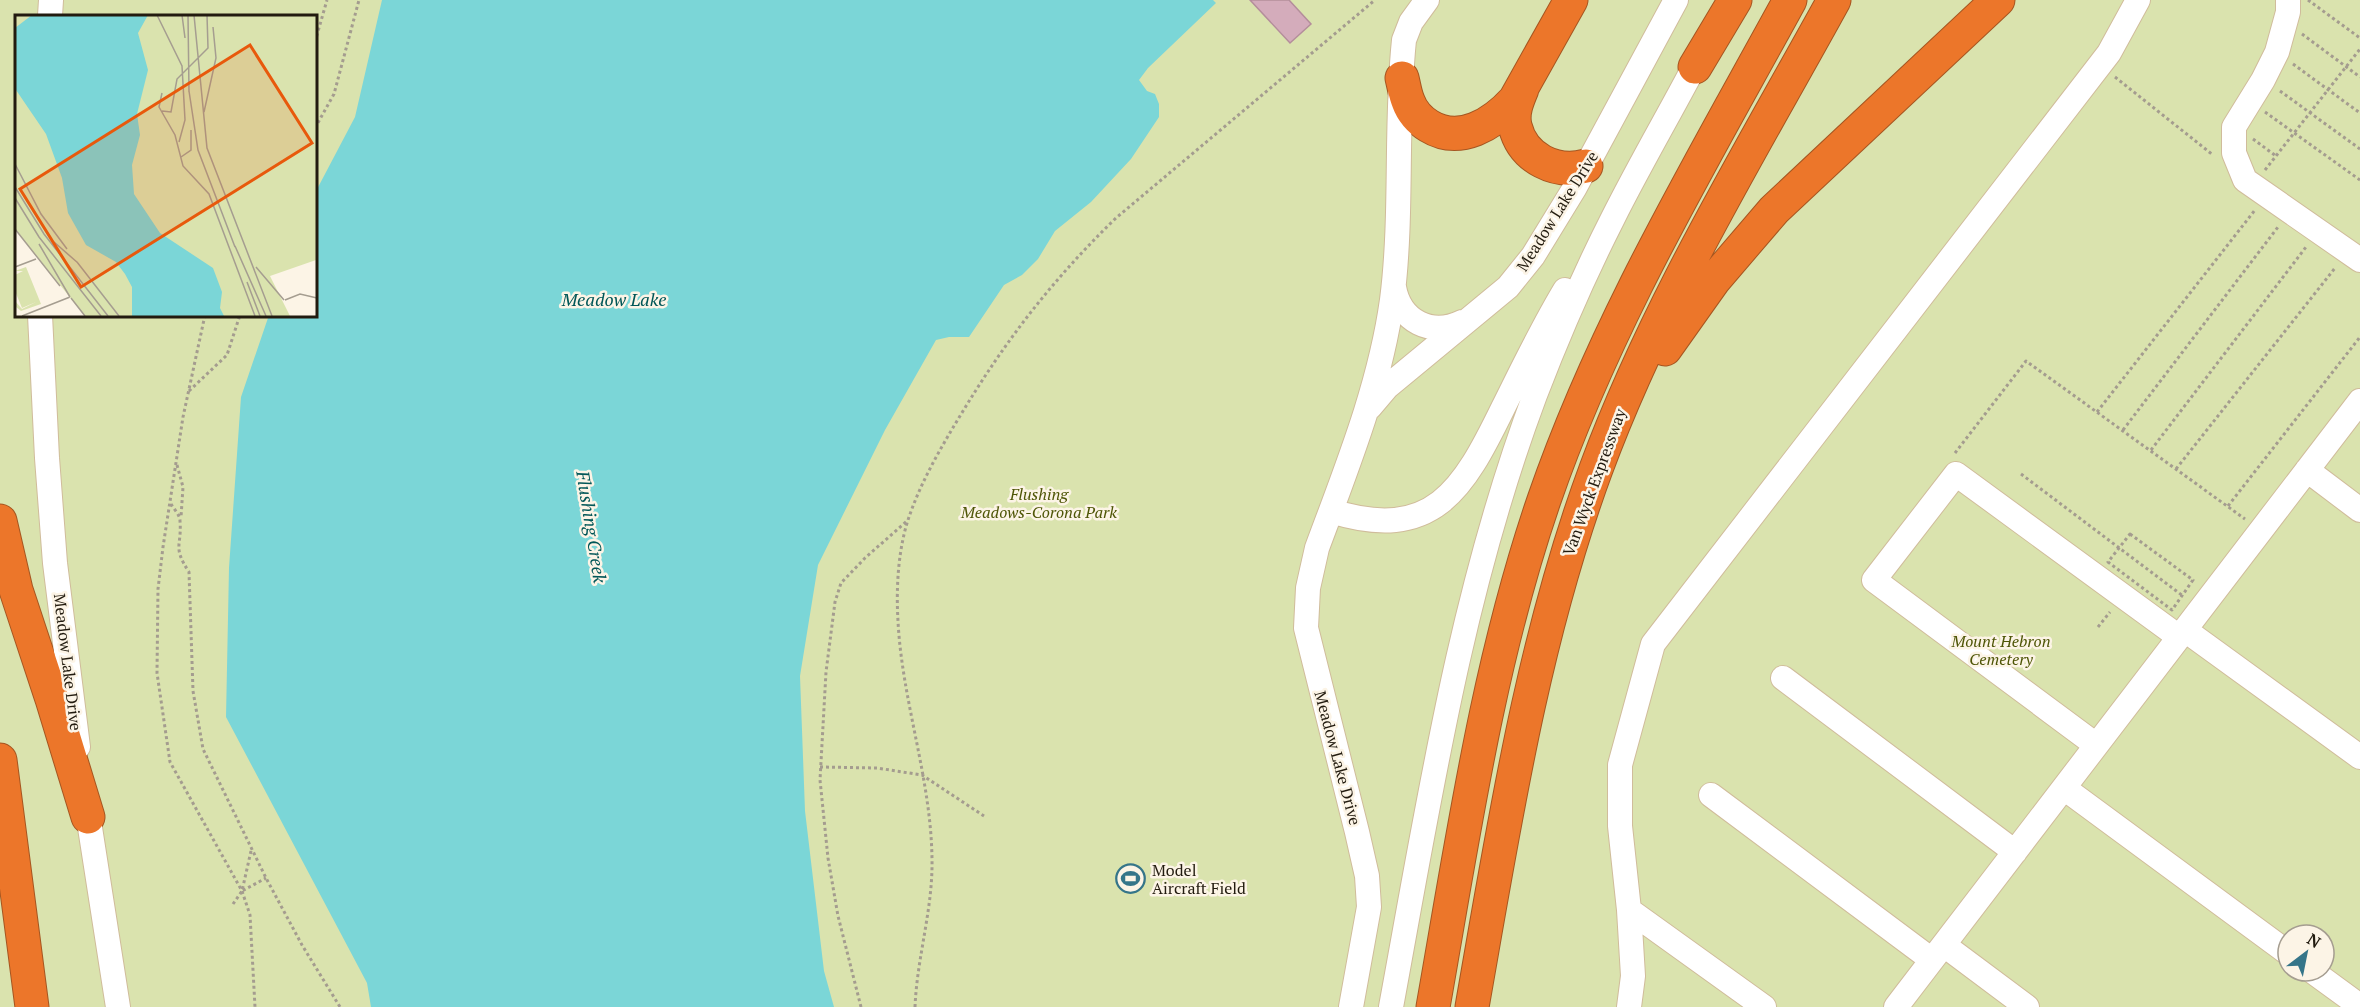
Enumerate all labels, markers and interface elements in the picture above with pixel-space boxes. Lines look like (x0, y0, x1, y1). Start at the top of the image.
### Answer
inset map (15, 15, 316, 316)
street label: Meadow Lake Drive (1511, 147, 1603, 275)
water label: Meadow Lake (561, 287, 666, 311)
street label: Van Wyck Expressway (1557, 404, 1631, 559)
water label: Flushing Creek (571, 468, 613, 585)
park label: Flushing Meadows-Corona Park (960, 483, 1117, 523)
street label: Meadow Lake Drive (49, 592, 87, 732)
park label: Mount Hebron Cemetery (1951, 630, 2050, 670)
street label: Meadow Lake Drive (1310, 688, 1366, 828)
place label: Model Aircraft Field (1152, 859, 1246, 899)
sports icon: Model Aircraft Field (1115, 863, 1147, 895)
north arrow (2276, 923, 2336, 983)
text: N (2303, 928, 2325, 953)

